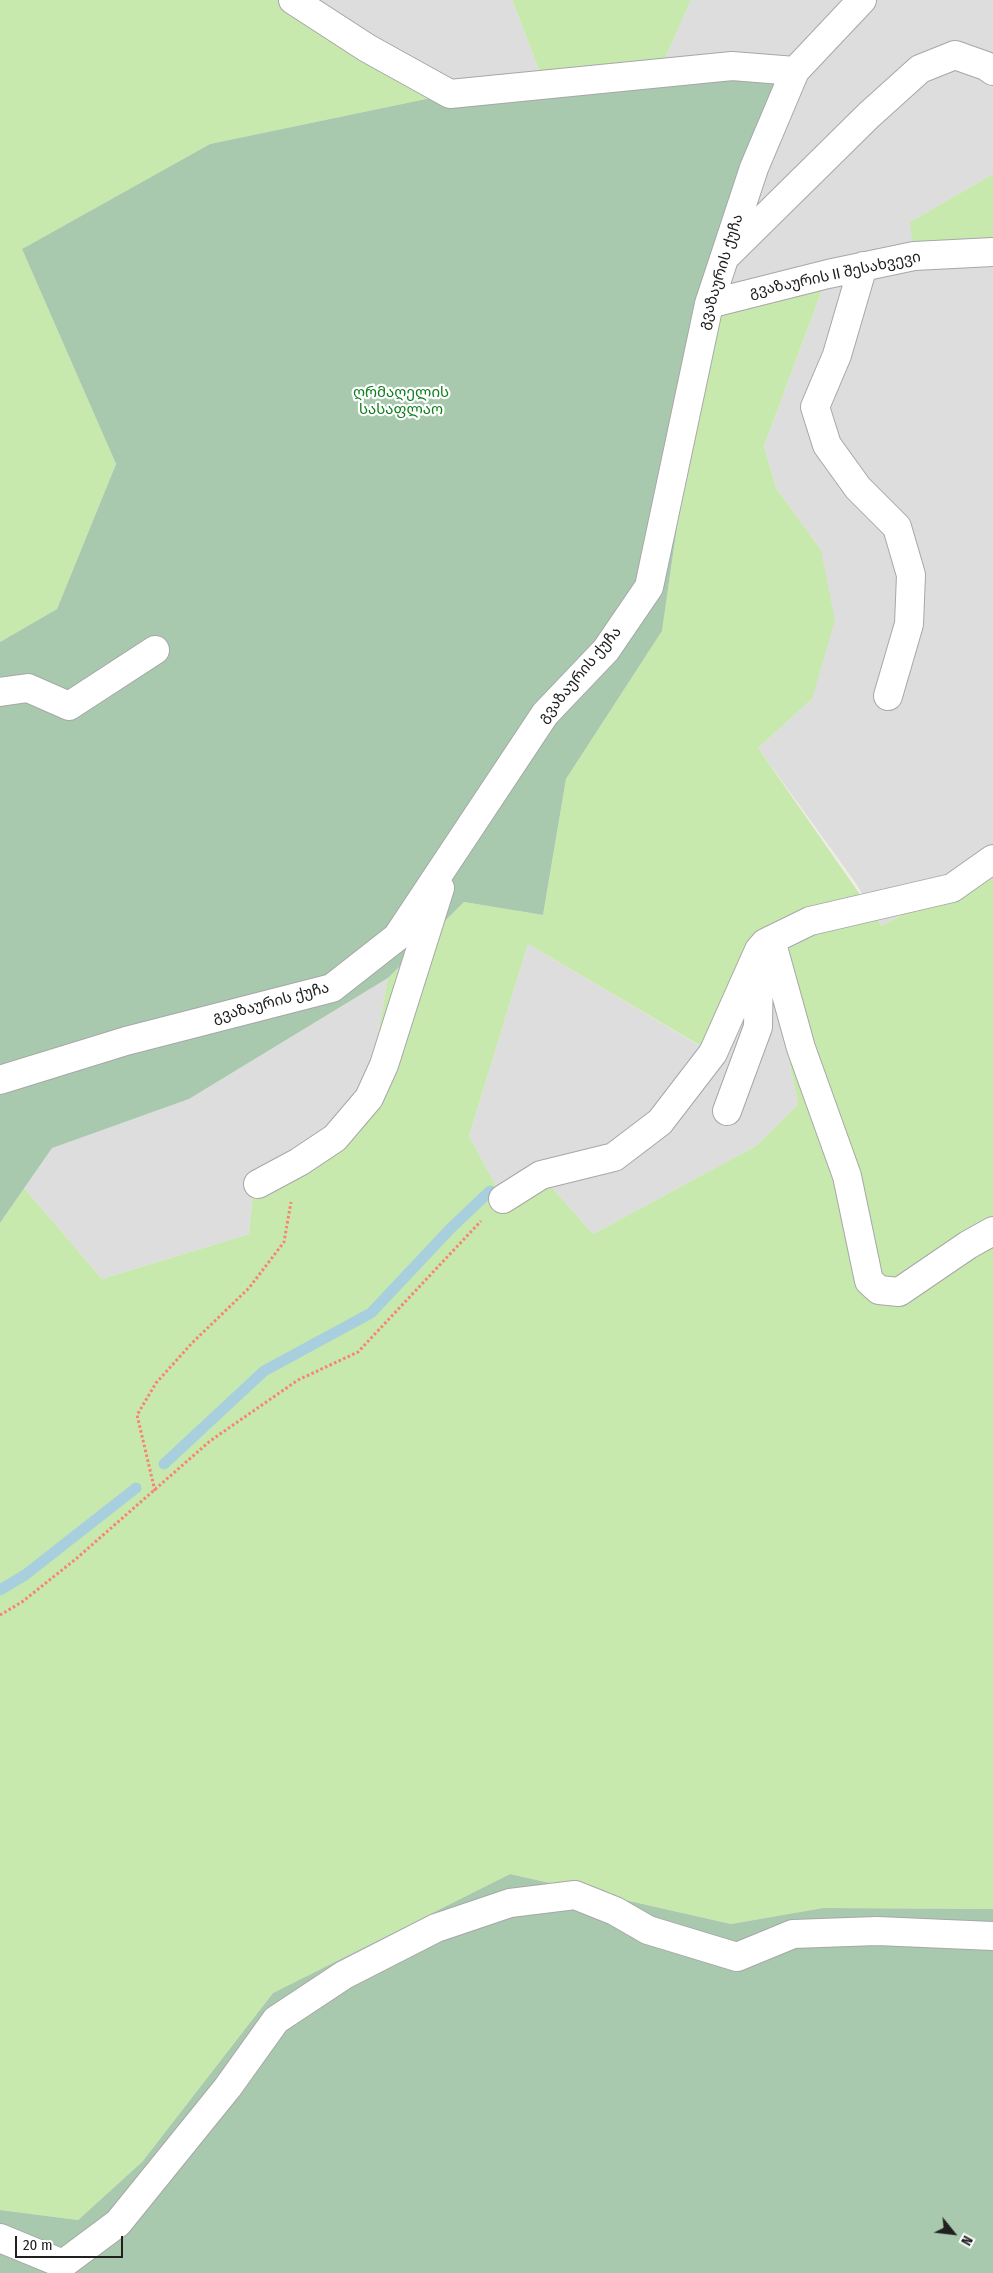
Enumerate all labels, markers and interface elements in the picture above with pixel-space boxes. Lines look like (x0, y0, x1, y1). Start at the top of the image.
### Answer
street label: გვაზაურის ქუჩა (695, 212, 747, 332)
street label: გვაზაურის II შესახვევი (748, 248, 922, 302)
park label: ღრმაღელის სასაფლაო (353, 384, 449, 419)
street label: გვაზაურის ქუჩა (535, 623, 625, 727)
street label: გვაზაურის ქუჩა (211, 979, 331, 1027)
north arrow (928, 2208, 978, 2258)
scale bar (18, 2226, 125, 2258)
text: N (957, 2233, 976, 2248)
text: 20 m (23, 2236, 53, 2254)

